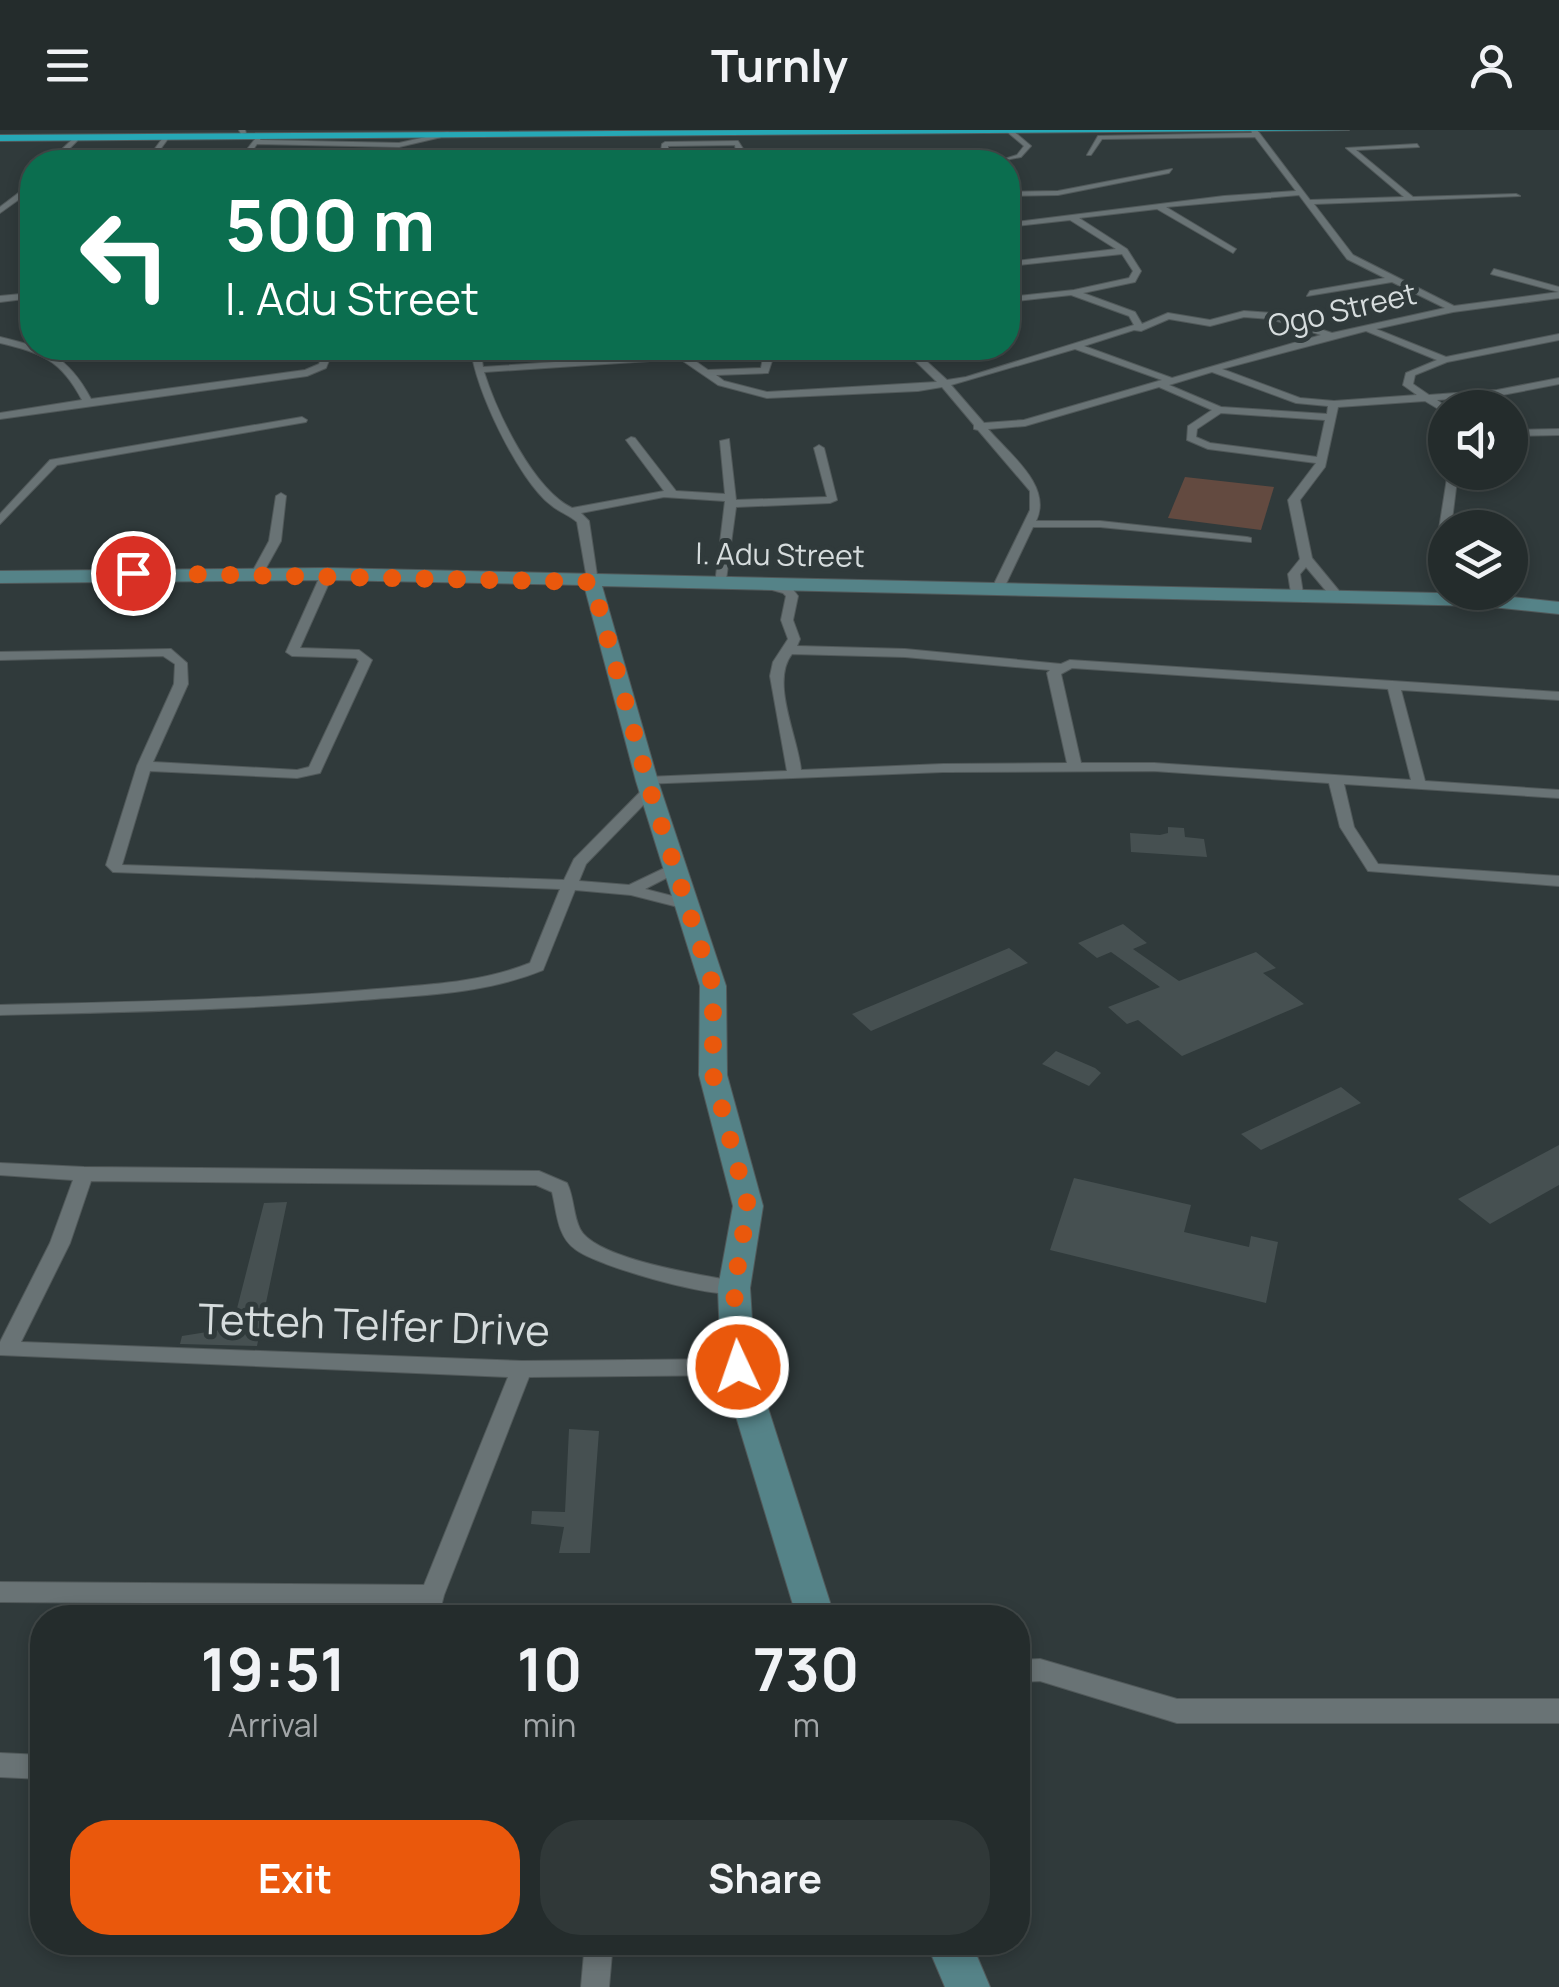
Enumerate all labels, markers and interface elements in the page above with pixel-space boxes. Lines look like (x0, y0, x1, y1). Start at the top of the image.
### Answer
text: Turnly (711, 34, 848, 96)
icon: menu (40, 38, 95, 93)
icon: person (1464, 38, 1519, 93)
text: 500 m (225, 176, 435, 272)
icon: left (60, 190, 190, 320)
text: I. Adu Street (225, 267, 479, 329)
street label: Ogo Street (1264, 272, 1420, 346)
map controls (1428, 390, 1528, 610)
button: sound (1428, 390, 1528, 490)
button: layers (1428, 510, 1528, 610)
pin (91, 531, 176, 616)
street label: I. Adu Street (695, 532, 865, 576)
icon: arrive (106, 546, 161, 601)
street label: Tetteh Telfer Drive (197, 1289, 551, 1359)
position arrow (686, 1315, 790, 1419)
text: 19:51 (201, 1627, 346, 1709)
text: 10 (517, 1627, 582, 1709)
text: 730 (753, 1627, 859, 1709)
text: Arrival (228, 1703, 319, 1747)
text: min (523, 1703, 576, 1747)
text: m (793, 1703, 820, 1747)
button: Exit (70, 1820, 520, 1935)
button: Share (540, 1820, 990, 1935)

